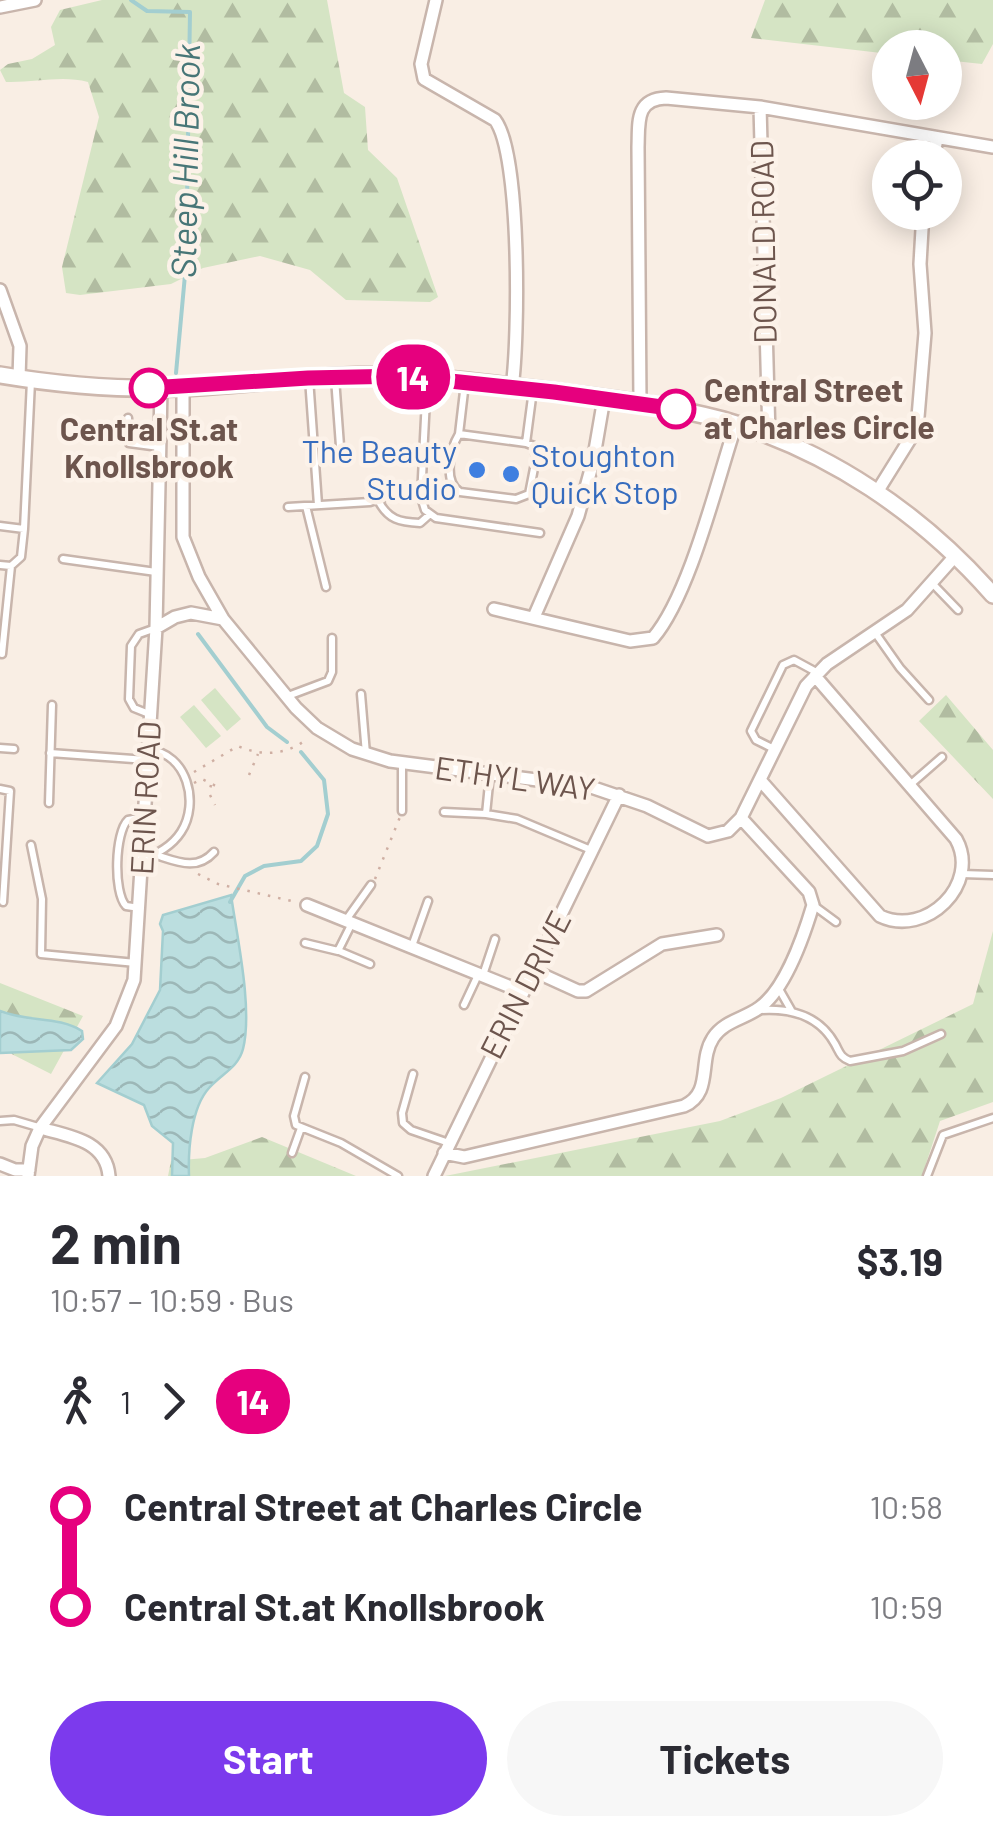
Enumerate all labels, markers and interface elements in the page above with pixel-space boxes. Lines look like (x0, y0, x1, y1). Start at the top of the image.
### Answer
north arrow (872, 30, 962, 120)
map controls (872, 30, 962, 230)
water label: Steep Hill Brook (161, 44, 207, 278)
street label: DONALD ROAD (741, 140, 783, 344)
button: locate (872, 140, 962, 230)
line badge: 14 (368, 344, 458, 410)
text: 14 (396, 356, 430, 398)
marker: Central St.at Knollsbrook (130, 369, 168, 407)
place label: Central Street at Charles Circle (704, 370, 935, 445)
marker: Central Street at Charles Circle (657, 390, 695, 428)
place label: Central St.at Knollsbrook (60, 409, 238, 484)
place label: The Beauty Studio (301, 431, 457, 506)
place label: Stoughton Quick Stop (531, 435, 679, 510)
marker: The Beauty Studio (466, 459, 488, 481)
marker: Stoughton Quick Stop (500, 463, 522, 485)
street label: ERIN ROAD (121, 720, 167, 876)
street label: ETHYL WAY (433, 747, 598, 807)
street label: ERIN DRIVE (471, 904, 578, 1064)
text: 2 min (50, 1209, 182, 1275)
text: $3.19 (857, 1238, 943, 1284)
text: 10:57 – 10:59 · Bus (50, 1280, 294, 1318)
icon: walk (50, 1374, 105, 1429)
icon: forward (146, 1374, 201, 1429)
text: 14 (236, 1380, 270, 1422)
text: 1 (120, 1382, 131, 1420)
text: Central Street at Charles Circle (124, 1483, 642, 1529)
text: 10:58 (870, 1487, 943, 1525)
text: Central St.at Knollsbrook (124, 1583, 545, 1629)
text: 10:59 (870, 1587, 943, 1625)
button: Start (50, 1701, 487, 1816)
button: Tickets (507, 1701, 943, 1816)

